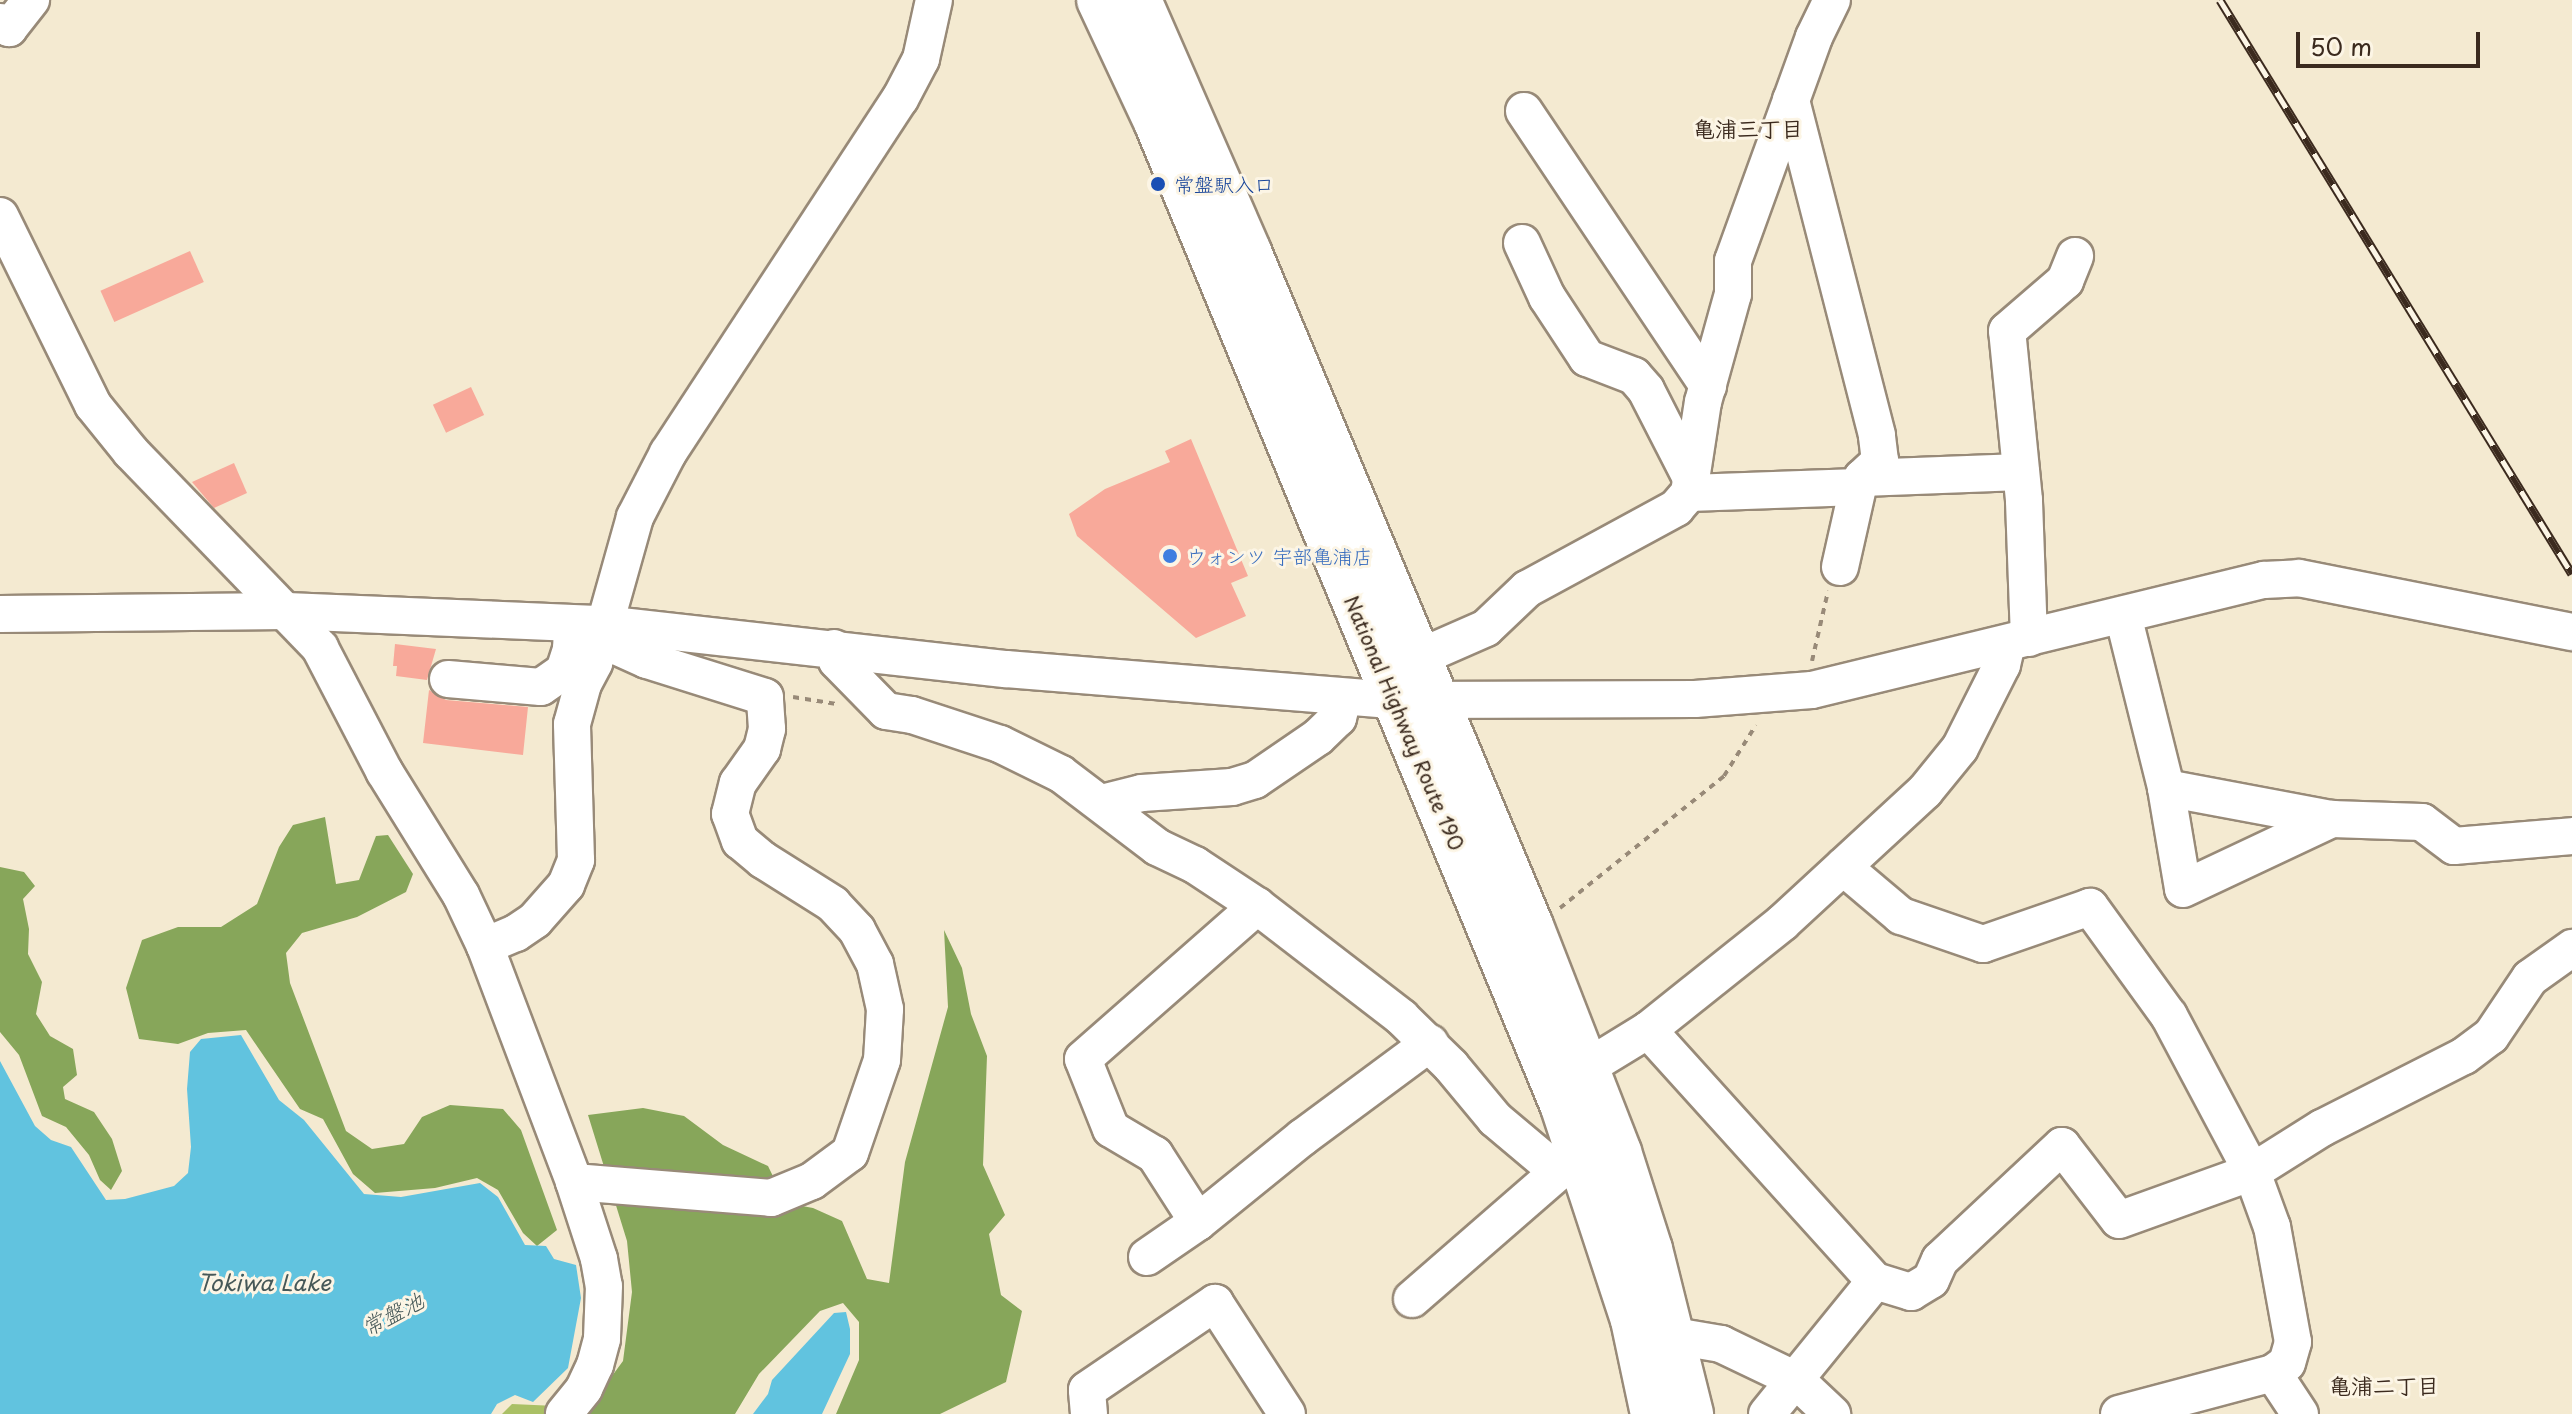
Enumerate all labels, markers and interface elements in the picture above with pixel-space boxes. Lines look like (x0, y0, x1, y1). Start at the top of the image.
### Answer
scale bar (2300, 16, 2484, 66)
text: 50 m (2310, 28, 2372, 64)
district label: 亀浦三丁目 (1693, 115, 1803, 141)
place label: 常盤駅入口 (1174, 172, 1274, 196)
marker: 常盤駅入口 (1149, 175, 1167, 193)
place label: ウォンツ 宇部亀浦店 (1186, 544, 1372, 568)
marker: ウォンツ 宇部亀浦店 (1161, 547, 1179, 565)
street label: National Highway Route 190 (1339, 592, 1469, 854)
water label: Tokiwa Lake (198, 1269, 330, 1295)
water label: 常盤池 (357, 1286, 427, 1340)
district label: 亀浦二丁目 (2329, 1372, 2439, 1398)

